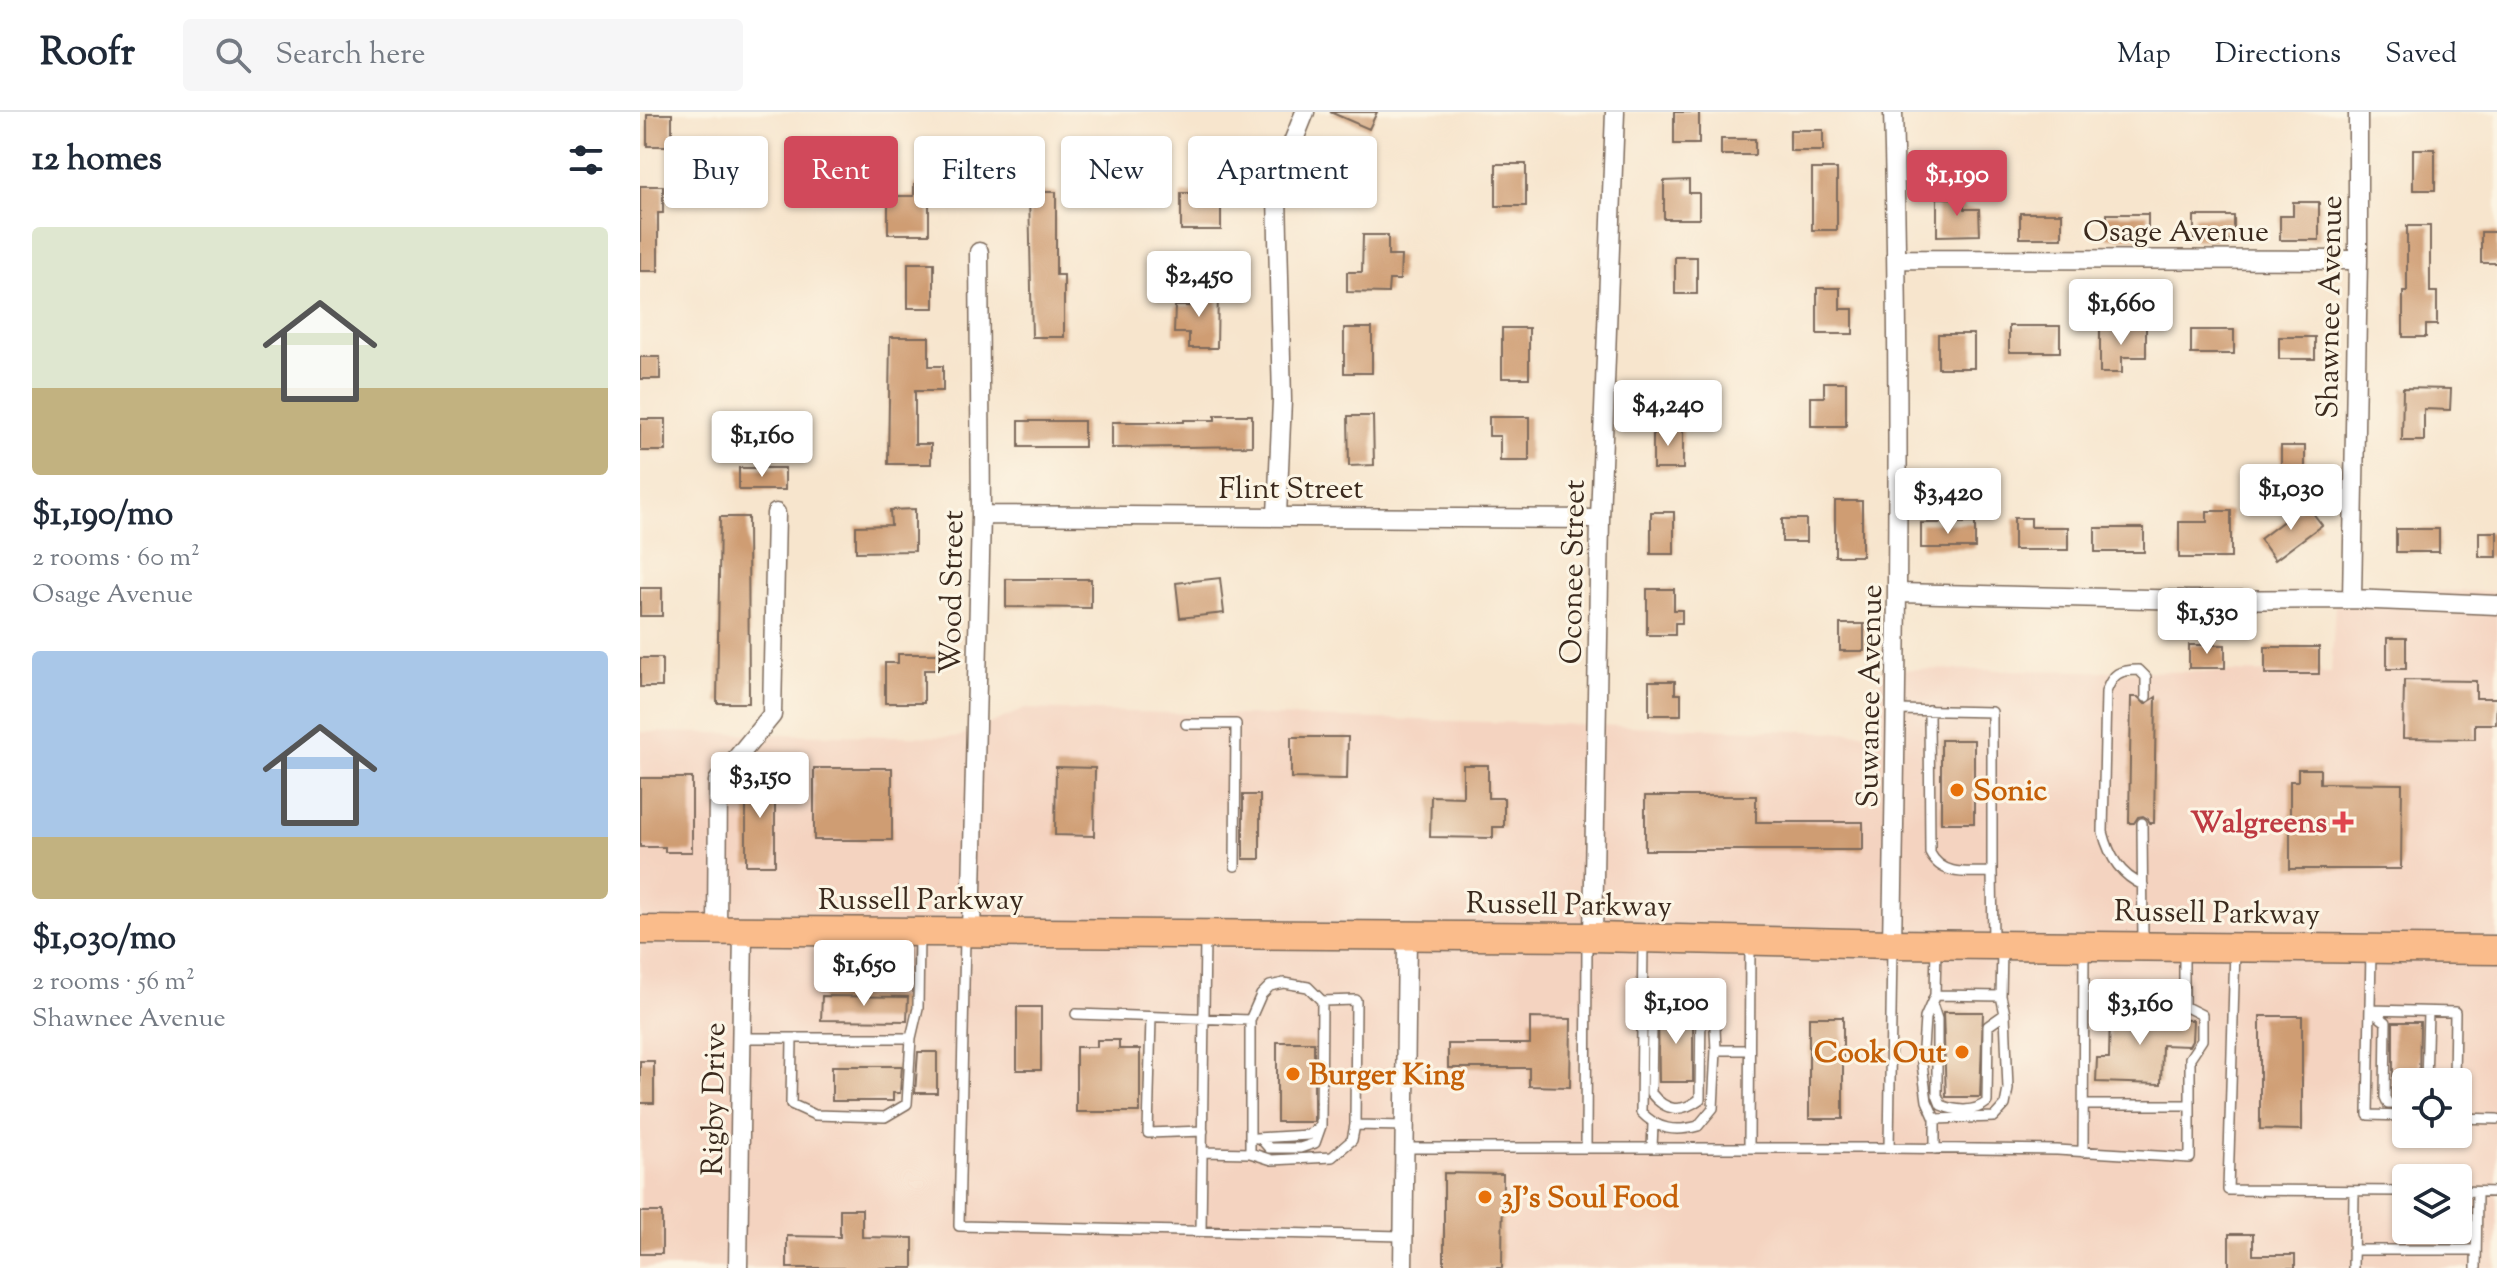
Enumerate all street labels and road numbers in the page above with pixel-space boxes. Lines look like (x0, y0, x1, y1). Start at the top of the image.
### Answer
street label: Shawnee Avenue (2308, 195, 2355, 419)
street label: Osage Avenue (2083, 212, 2269, 255)
street label: Flint Street (1218, 469, 1364, 512)
street label: Oconee Street (1551, 479, 1598, 665)
street label: Wood Street (931, 510, 976, 674)
street label: Suwanee Avenue (1848, 584, 1895, 808)
street label: Russell Parkway (818, 880, 1024, 923)
street label: Russell Parkway (1466, 883, 1672, 930)
street label: Russell Parkway (2114, 891, 2320, 938)
street label: Rigby Drive (693, 1022, 738, 1176)

